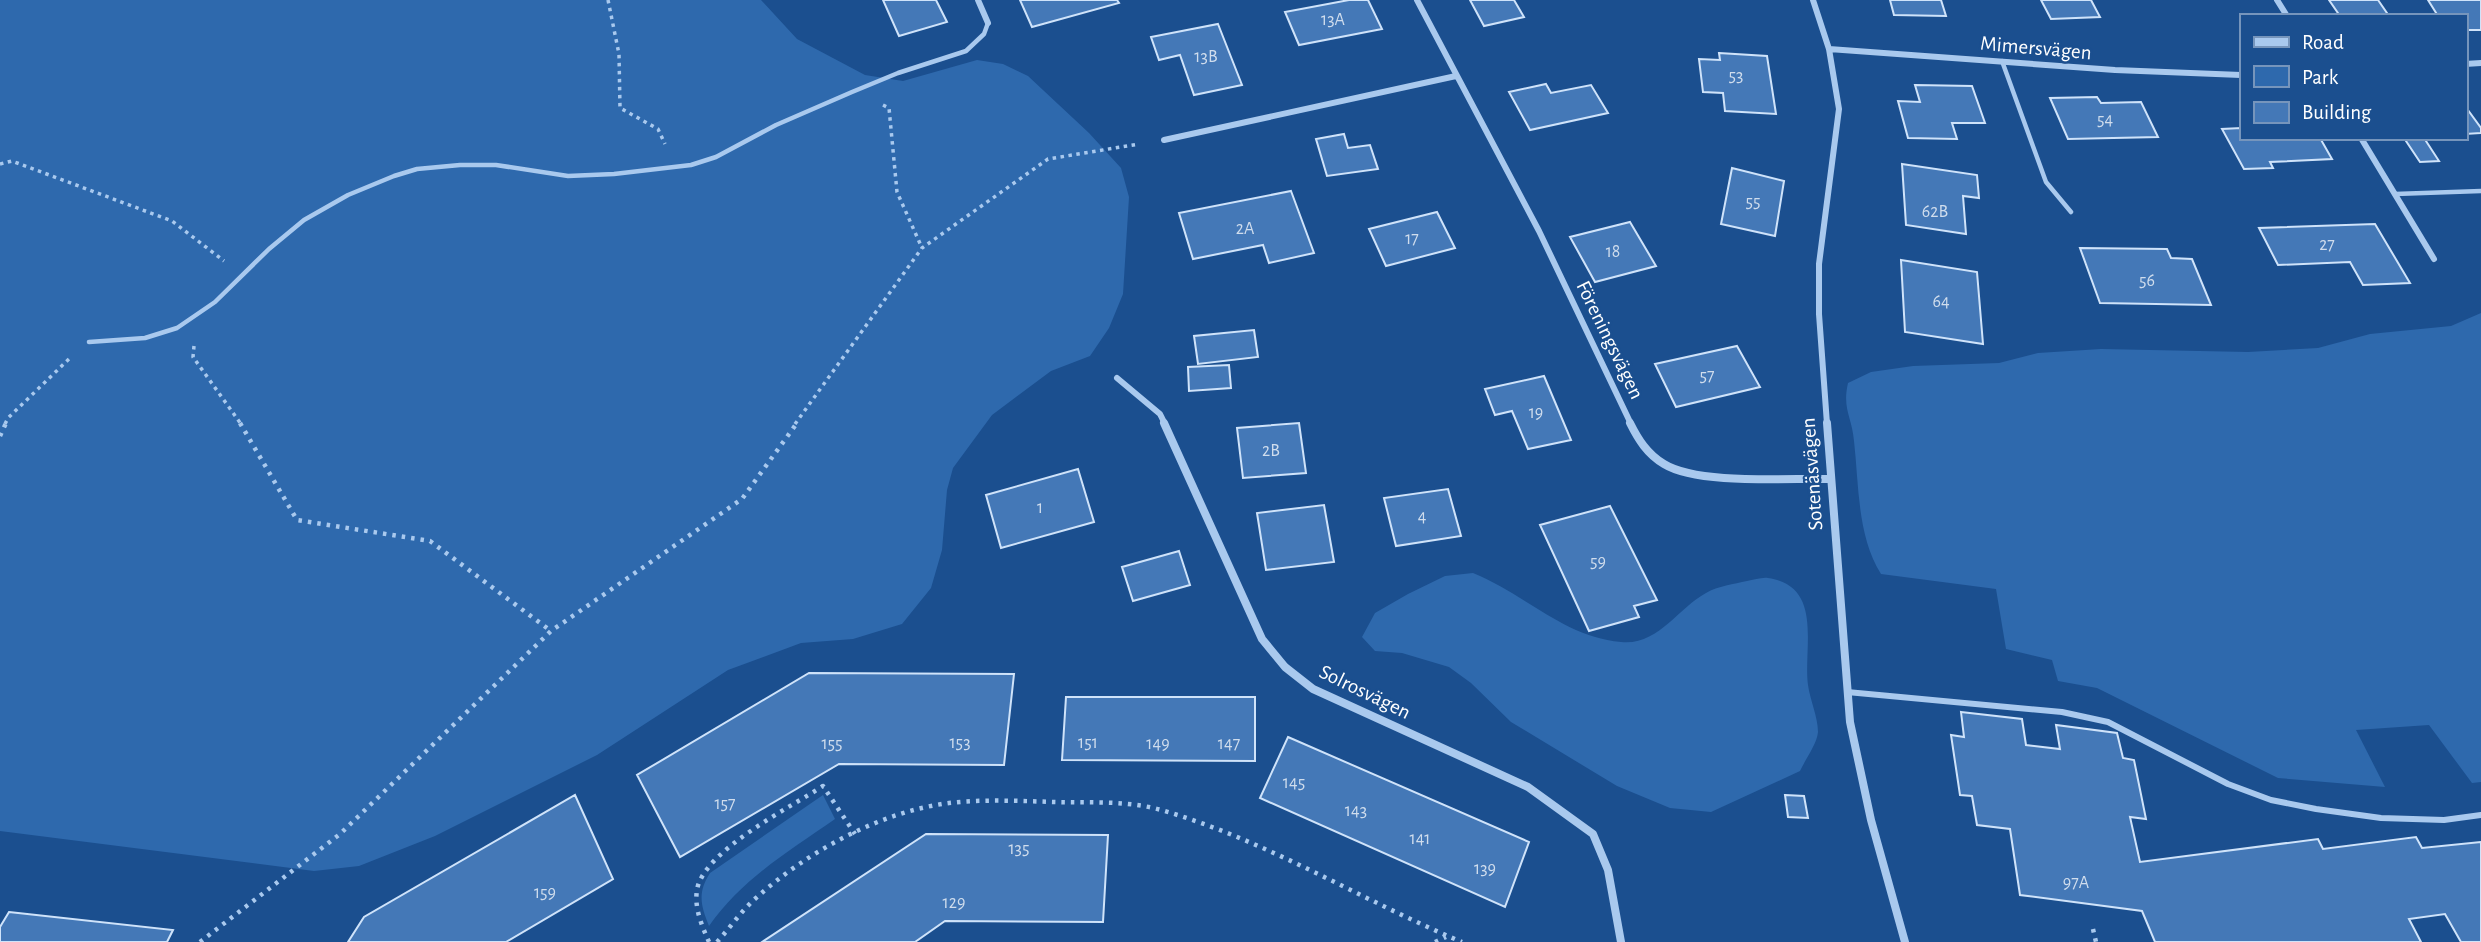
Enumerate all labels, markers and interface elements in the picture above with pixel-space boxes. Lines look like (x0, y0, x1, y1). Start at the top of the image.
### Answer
house number: 13A (1321, 11, 1346, 29)
legend (2240, 14, 2467, 140)
text: Road (2302, 32, 2344, 53)
street label: Mimersvägen (1979, 33, 2093, 63)
house number: 13B (1194, 48, 1218, 66)
house number: 53 (1729, 67, 1743, 85)
text: Park (2302, 67, 2339, 88)
text: Building (2302, 102, 2372, 123)
house number: 54 (2097, 111, 2113, 129)
house number: 55 (1745, 193, 1761, 211)
house number: 62B (1922, 203, 1948, 221)
house number: 2A (1236, 220, 1255, 238)
house number: 17 (1405, 230, 1419, 248)
house number: 27 (2319, 236, 2335, 254)
house number: 18 (1606, 243, 1620, 261)
house number: 56 (2139, 272, 2155, 290)
street label: Föreningsvägen (1572, 278, 1648, 402)
house number: 64 (1932, 293, 1950, 311)
house number: 57 (1699, 367, 1715, 385)
house number: 19 (1529, 404, 1543, 422)
street label: Sotenäsvägen (1798, 417, 1826, 531)
house number: 2B (1262, 442, 1280, 460)
house number: 1 (1037, 499, 1043, 517)
house number: 4 (1418, 508, 1427, 526)
house number: 59 (1590, 553, 1606, 571)
street label: Solrosvägen (1316, 661, 1414, 723)
house number: 153 (949, 734, 971, 752)
house number: 151 (1078, 734, 1098, 752)
house number: 155 (821, 735, 843, 753)
house number: 149 (1146, 735, 1170, 753)
house number: 147 (1218, 735, 1240, 753)
house number: 145 (1283, 774, 1305, 792)
house number: 157 (714, 795, 736, 813)
house number: 143 (1345, 802, 1367, 820)
house number: 141 (1409, 830, 1431, 848)
house number: 135 (1008, 840, 1030, 858)
house number: 139 (1474, 860, 1496, 878)
house number: 97A (2063, 874, 2090, 892)
house number: 159 (534, 884, 556, 902)
house number: 129 (943, 894, 965, 912)

